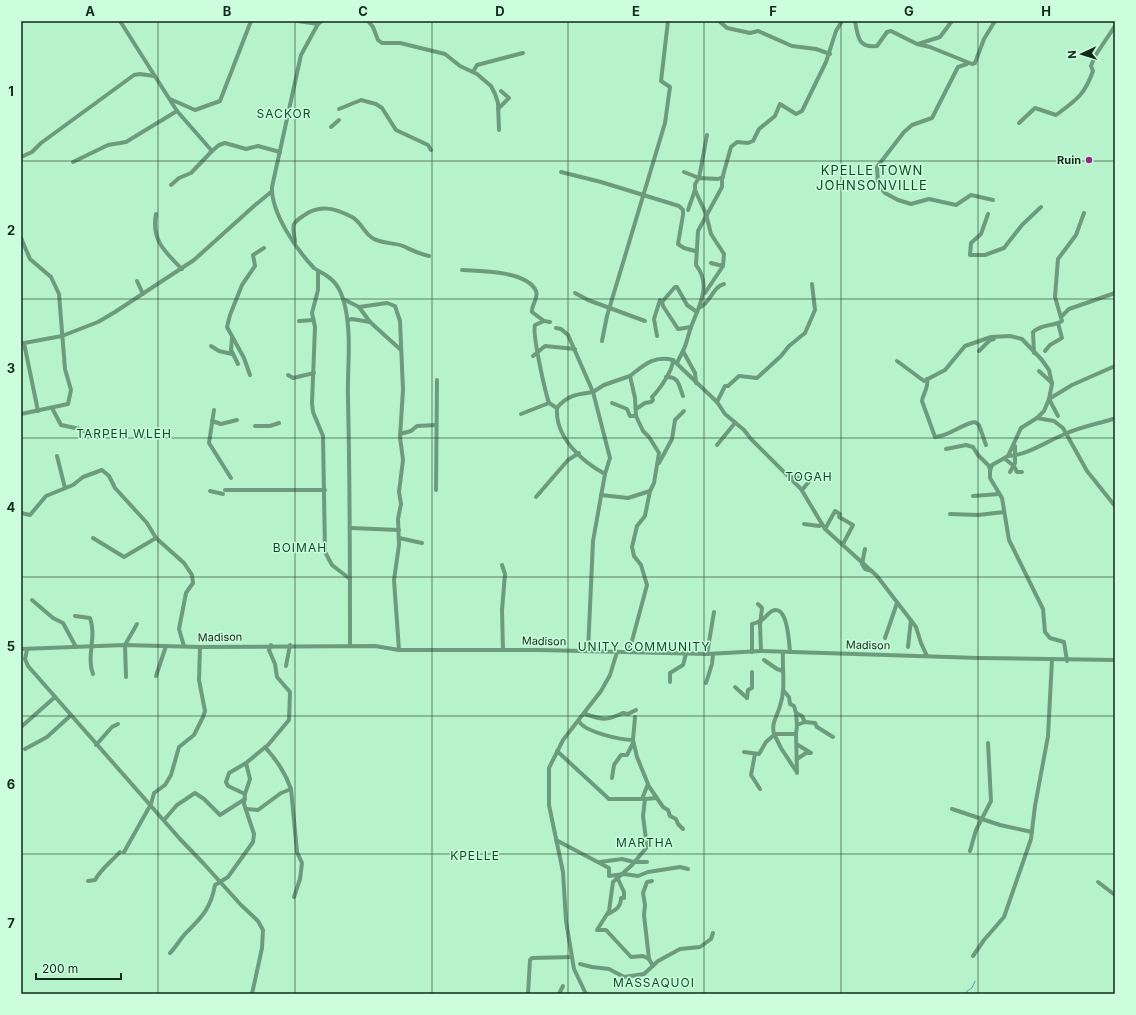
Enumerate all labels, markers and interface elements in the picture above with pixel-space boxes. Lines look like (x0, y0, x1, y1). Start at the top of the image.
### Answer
text: A (85, 3, 95, 19)
text: B (223, 3, 232, 19)
text: C (358, 3, 368, 19)
text: D (495, 3, 505, 19)
text: E (632, 3, 640, 19)
text: F (769, 3, 777, 19)
text: G (904, 3, 914, 19)
text: H (1041, 3, 1051, 19)
north arrow (1062, 34, 1102, 74)
text: N (1065, 50, 1079, 59)
text: 1 (8, 83, 14, 99)
district label: SACKOR (257, 106, 311, 121)
place label: Ruin (1057, 153, 1081, 167)
marker: Ruin (1084, 155, 1094, 165)
district label: KPELLE TOWN JOHNSONVILLE (816, 162, 928, 193)
text: 2 (7, 222, 15, 238)
text: 3 (7, 360, 15, 376)
district label: TARPEH WLEH (76, 426, 172, 441)
district label: TOGAH (785, 469, 833, 484)
text: 4 (7, 499, 16, 515)
district label: BOIMAH (273, 540, 327, 555)
street label: Madison (198, 630, 242, 644)
street label: Madison (522, 634, 566, 648)
text: 5 (7, 638, 15, 654)
street label: Madison (846, 638, 890, 652)
district label: UNITY COMMUNITY (578, 639, 710, 654)
text: 6 (7, 776, 15, 792)
district label: MARTHA (616, 835, 674, 850)
district label: KPELLE (450, 848, 500, 863)
text: 7 (7, 915, 15, 931)
scale bar (36, 955, 121, 981)
text: 200 m (42, 961, 78, 976)
district label: MASSAQUOI (613, 975, 695, 990)

